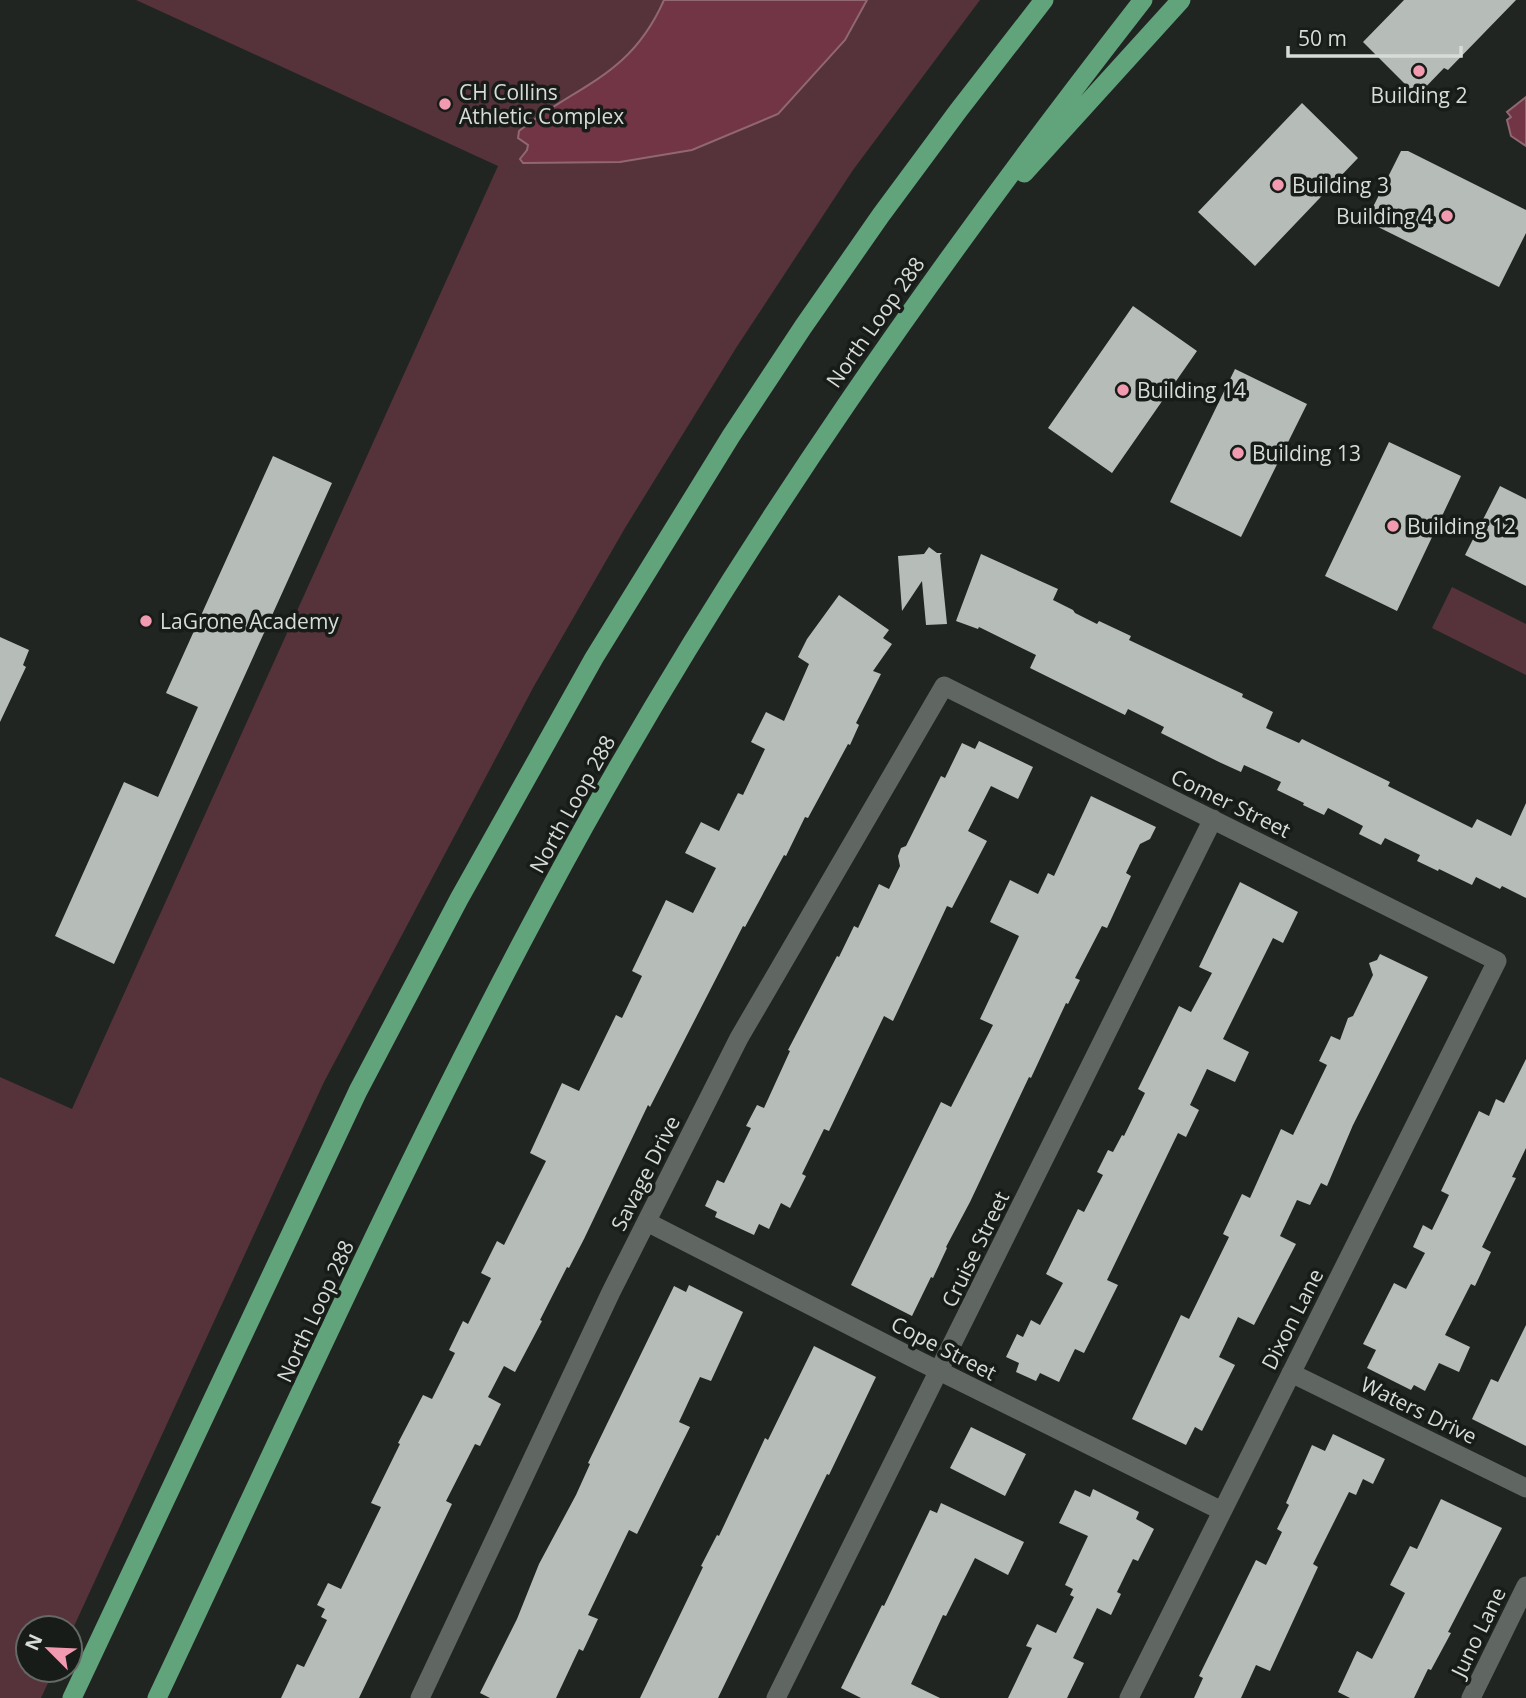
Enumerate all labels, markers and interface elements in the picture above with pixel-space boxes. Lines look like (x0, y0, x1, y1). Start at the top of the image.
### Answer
scale bar (1288, 14, 1461, 58)
text: 50 m (1298, 24, 1347, 52)
marker: Building 2 (1411, 63, 1427, 79)
place label: CH Collins Athletic Complex (459, 78, 624, 130)
place label: Building 2 (1371, 81, 1467, 109)
marker: CH Collins Athletic Complex (437, 96, 453, 112)
place label: Building 3 (1292, 171, 1389, 199)
marker: Building 3 (1270, 177, 1286, 193)
place label: Building 4 (1336, 202, 1433, 230)
marker: Building 4 (1439, 208, 1455, 224)
street label: North Loop 288 (820, 251, 930, 393)
place label: Building 14 (1137, 376, 1246, 404)
marker: Building 14 (1115, 382, 1131, 398)
place label: Building 13 (1252, 439, 1361, 467)
marker: Building 13 (1230, 445, 1246, 461)
place label: Building 12 (1407, 512, 1516, 540)
marker: Building 12 (1385, 518, 1401, 534)
place label: LaGrone Academy (160, 607, 339, 635)
marker: LaGrone Academy (138, 613, 154, 629)
street label: North Loop 288 (523, 730, 621, 878)
street label: Comer Street (1167, 762, 1295, 844)
street label: Savage Drive (604, 1111, 686, 1235)
street label: Cruise Street (935, 1186, 1015, 1312)
street label: North Loop 288 (270, 1236, 360, 1386)
street label: Dixon Lane (1255, 1264, 1329, 1374)
street label: Cope Street (887, 1310, 1001, 1386)
street label: Waters Drive (1356, 1370, 1482, 1450)
street label: Juno Lane (1443, 1582, 1512, 1683)
north arrow (14, 1614, 84, 1684)
text: N (18, 1630, 48, 1654)

